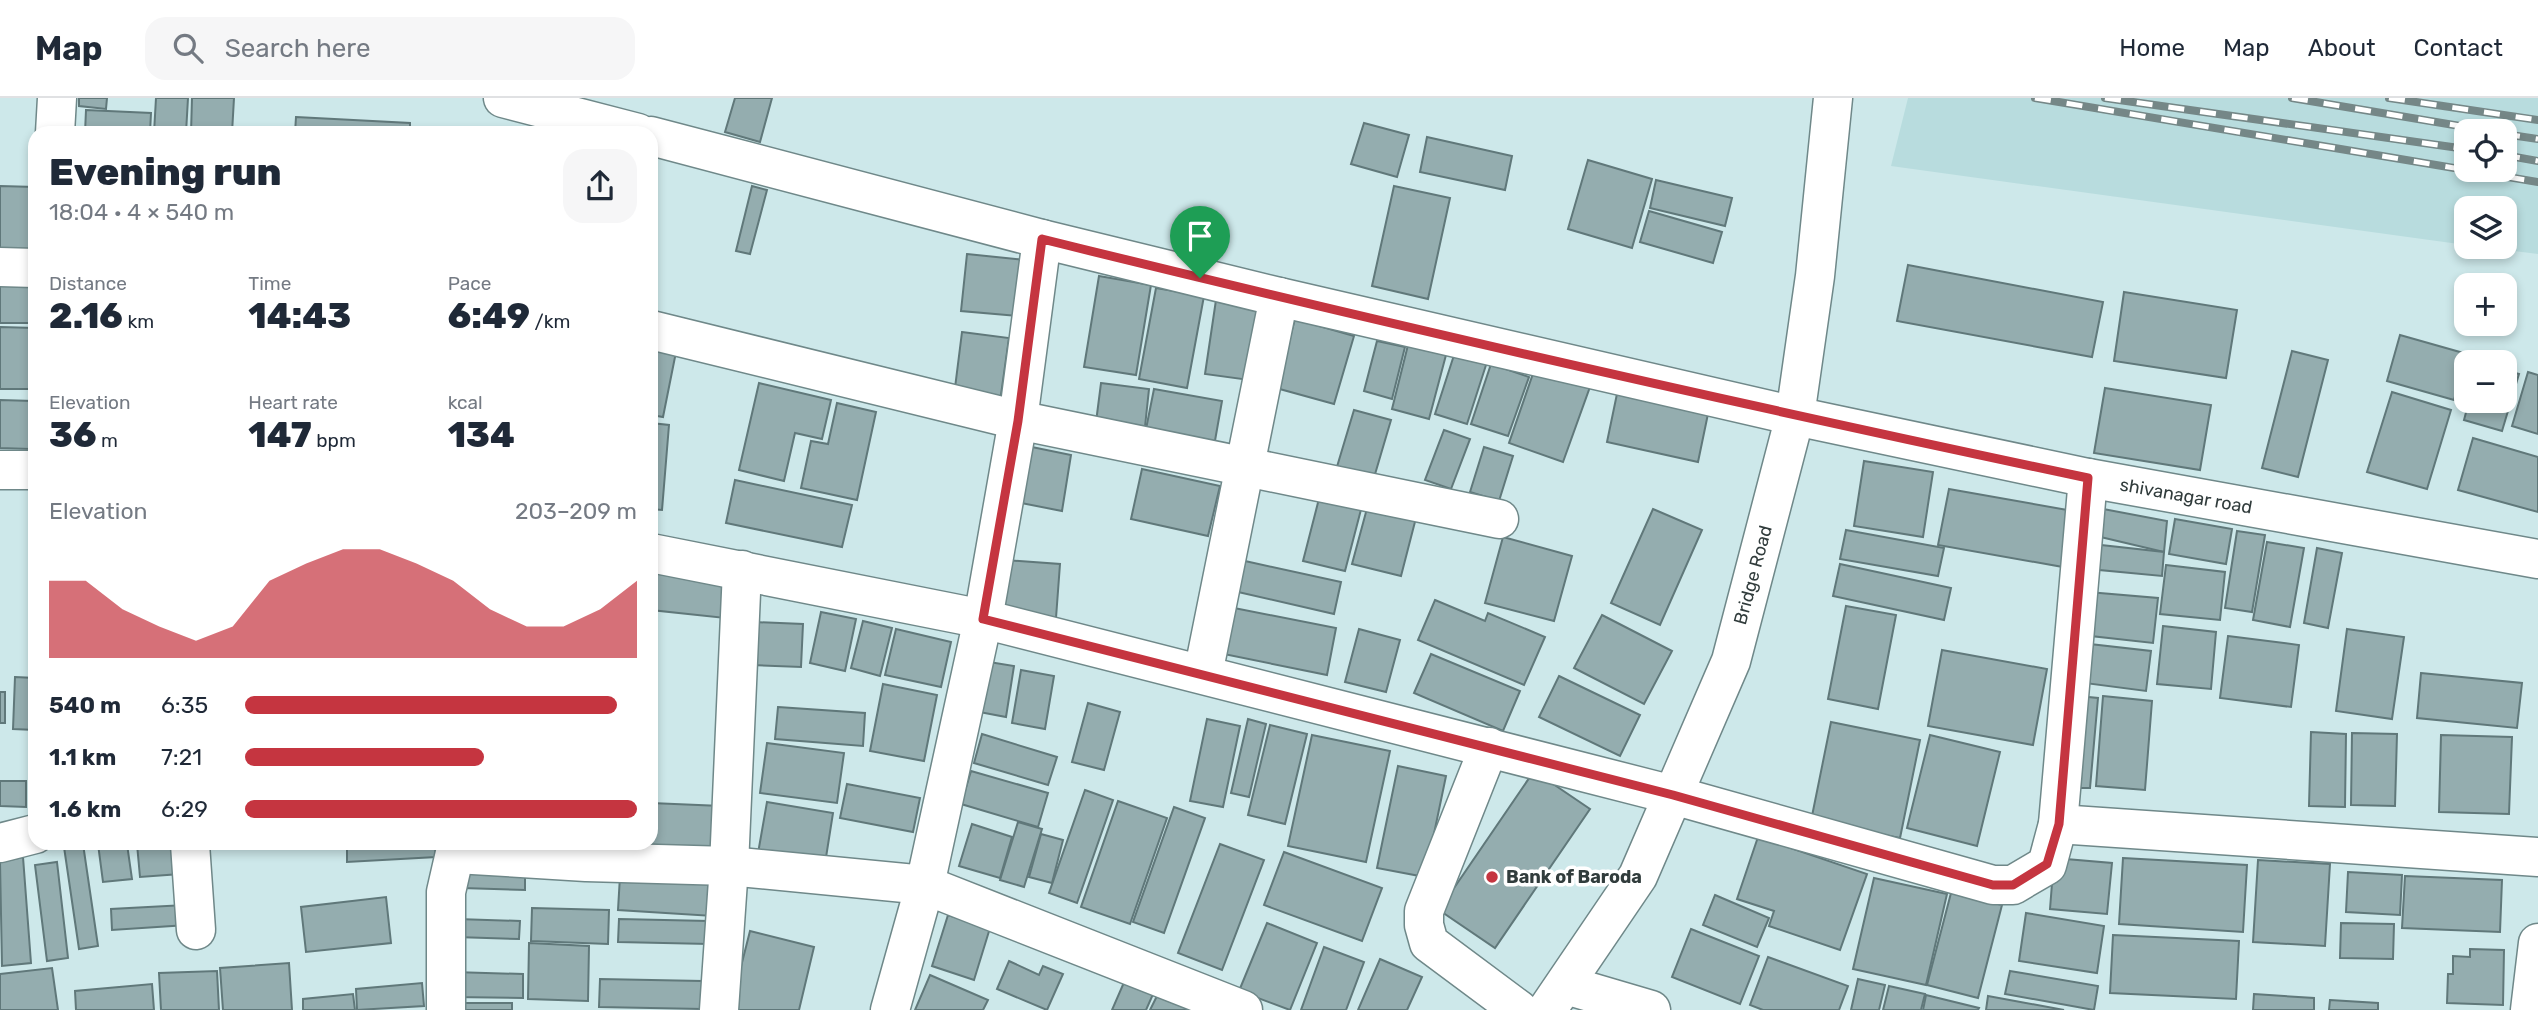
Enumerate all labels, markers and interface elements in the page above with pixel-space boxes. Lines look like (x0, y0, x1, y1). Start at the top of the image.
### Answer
search box (145, 17, 635, 80)
text: Map (35, 29, 103, 68)
icon: search (169, 29, 207, 67)
text: Search here (225, 33, 370, 64)
text: Home (2119, 34, 2185, 62)
text: Map (2223, 34, 2270, 62)
text: About (2308, 34, 2376, 62)
text: Contact (2414, 34, 2503, 62)
map controls (2454, 119, 2517, 413)
button: locate (2454, 119, 2517, 182)
text: Evening run (49, 149, 282, 195)
button: share (563, 149, 637, 223)
button: layers (2454, 196, 2517, 259)
text: 18:04 · 4 × 540 m (49, 198, 234, 226)
pin (1170, 206, 1230, 278)
icon: arrive (1181, 217, 1219, 255)
text: Distance (49, 272, 127, 295)
text: Time (248, 272, 291, 295)
text: Pace (448, 272, 491, 295)
button: + (2454, 273, 2517, 336)
text: 2.16 (49, 295, 123, 337)
text: 14:43 (248, 295, 351, 337)
text: 6:49 (448, 295, 530, 337)
text: km (123, 310, 154, 333)
text: /km (530, 310, 570, 333)
button: − (2454, 350, 2517, 413)
text: Elevation (49, 391, 130, 414)
text: Heart rate (248, 391, 338, 414)
text: kcal (448, 391, 483, 414)
text: 36 (49, 414, 96, 456)
text: 147 (248, 414, 312, 456)
text: 134 (448, 414, 515, 456)
text: m (96, 429, 118, 452)
text: bpm (312, 429, 356, 452)
street label: shivanagar road (2118, 474, 2254, 518)
text: Elevation (49, 497, 148, 525)
text: 203–209 m (515, 497, 637, 525)
street label: Bridge Road (1729, 523, 1777, 627)
text: 540 m (49, 691, 121, 719)
text: 6:35 (161, 691, 208, 719)
text: 1.1 km (49, 743, 116, 771)
text: 7:21 (161, 743, 202, 771)
text: 1.6 km (49, 795, 121, 823)
text: 6:29 (161, 795, 208, 823)
place label: Bank of Baroda (1506, 866, 1642, 888)
marker: Bank of Baroda (1484, 869, 1500, 885)

